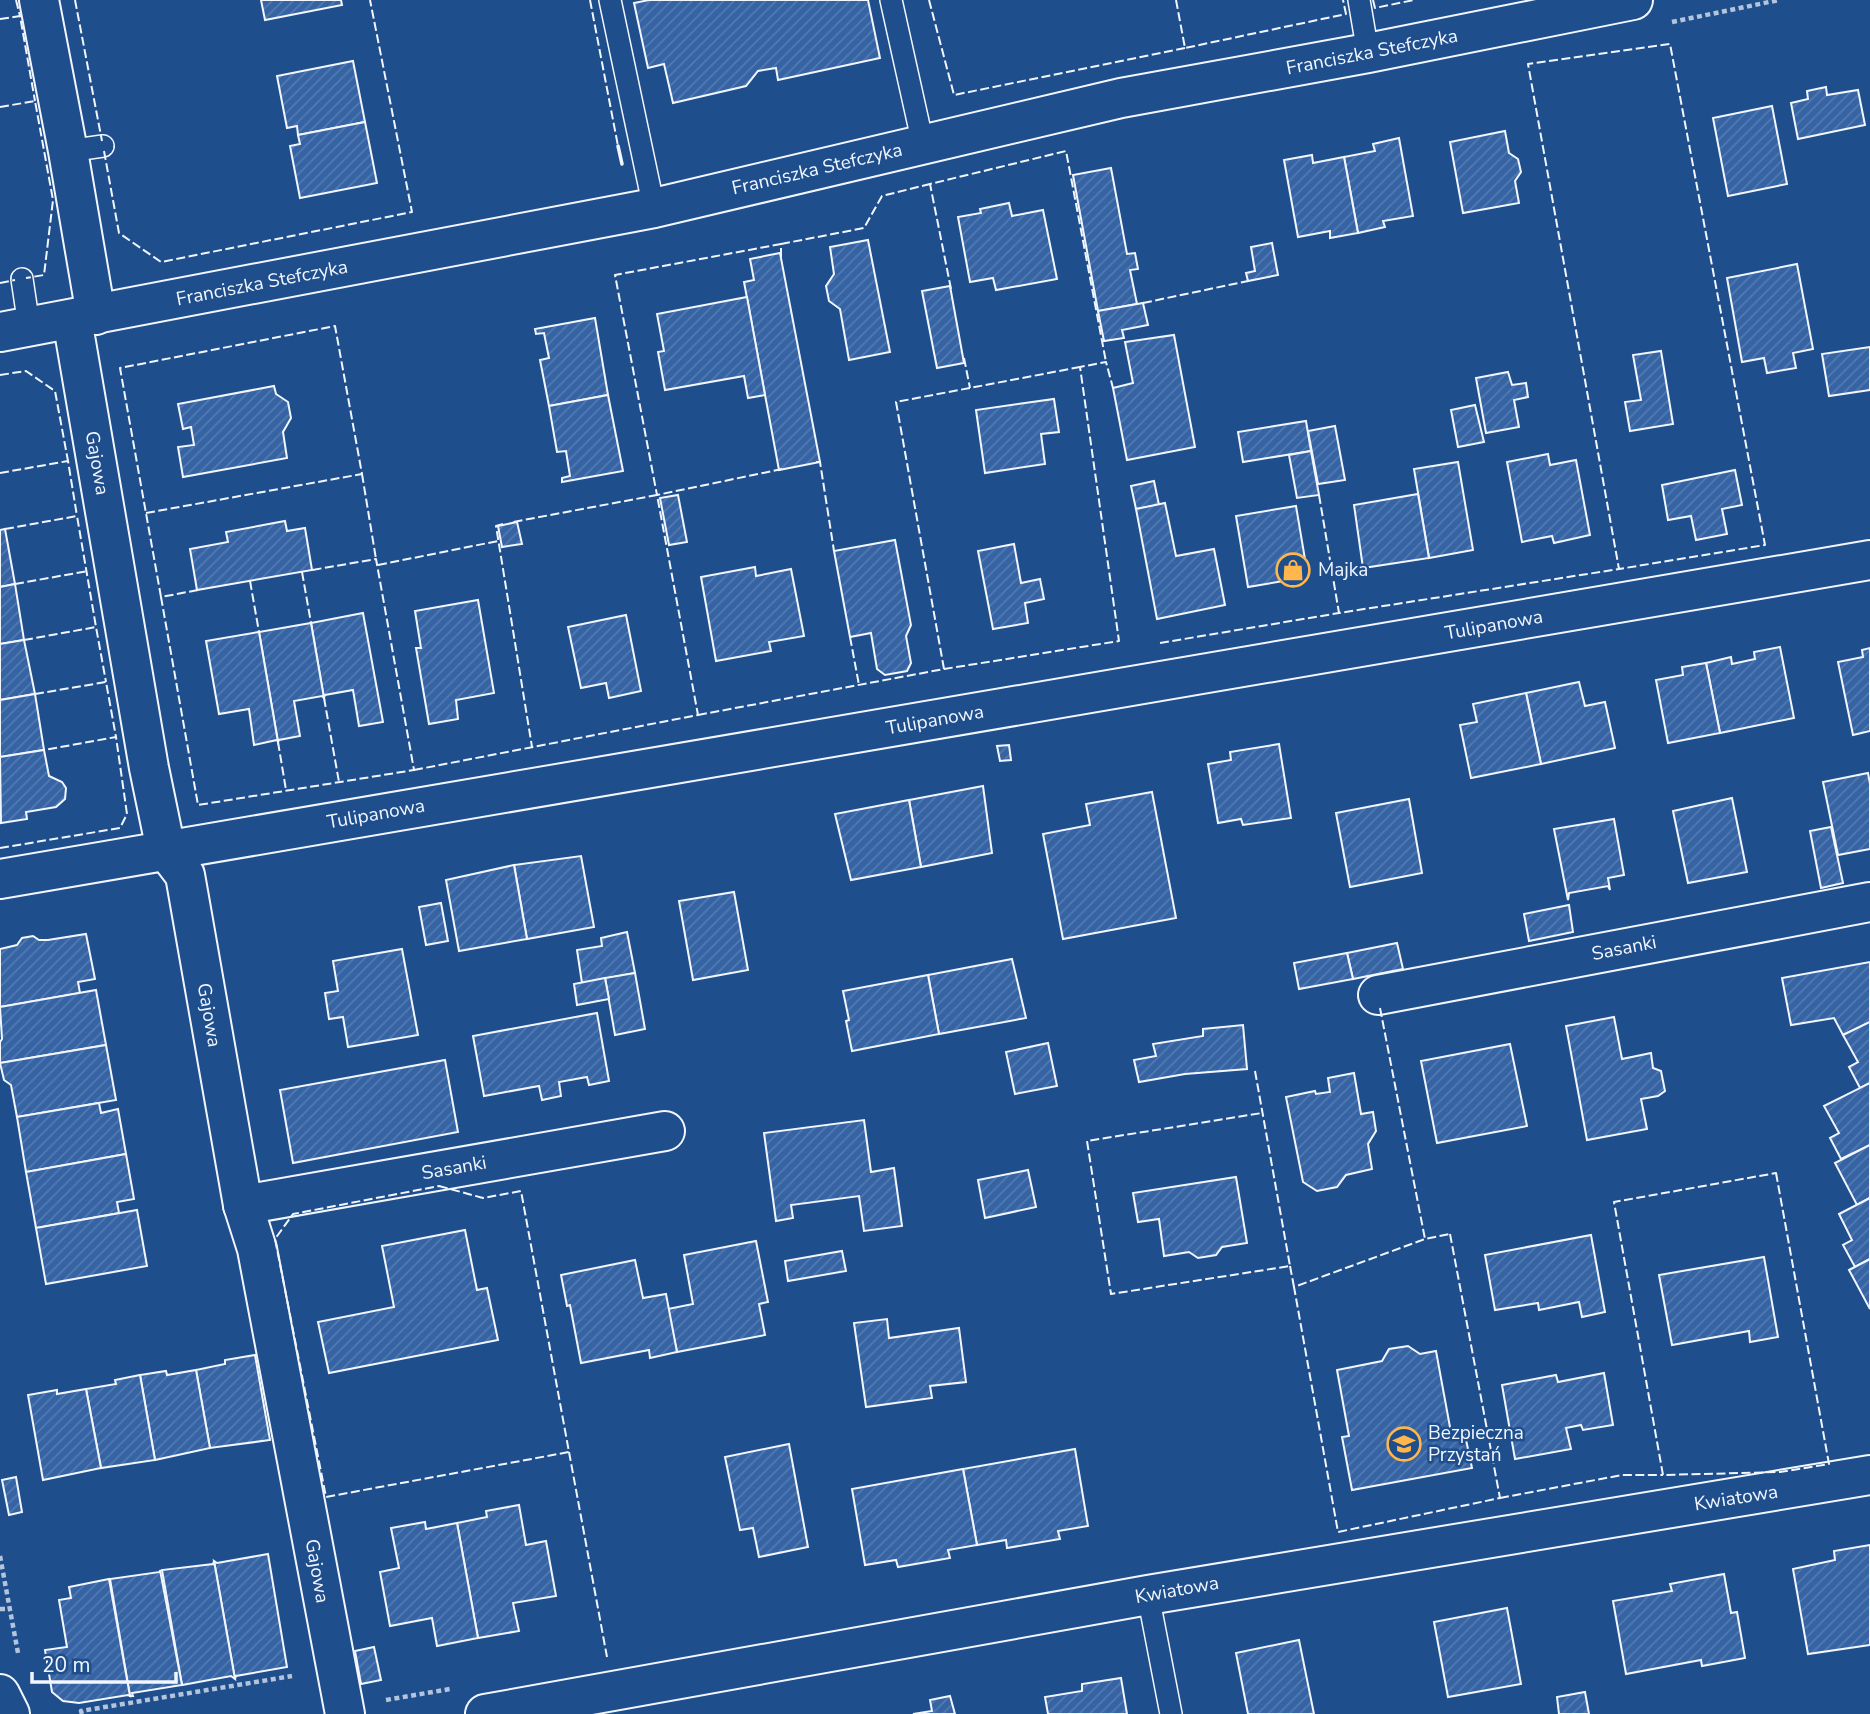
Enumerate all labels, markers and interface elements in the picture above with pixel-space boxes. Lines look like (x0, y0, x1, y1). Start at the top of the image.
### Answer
street label: Franciszka Stefczyka (1284, 23, 1460, 81)
street label: Franciszka Stefczyka (729, 137, 905, 201)
street label: Franciszka Stefczyka (174, 254, 350, 312)
street label: Gajowa (79, 429, 115, 497)
shop icon: Majka (1274, 551, 1312, 589)
place label: Majka (1318, 557, 1368, 583)
street label: Tulipanowa (1443, 604, 1545, 646)
street label: Tulipanowa (884, 699, 986, 741)
street label: Tulipanowa (325, 793, 427, 835)
street label: Sasanki (1589, 929, 1659, 967)
street label: Gajowa (191, 981, 227, 1049)
street label: Sasanki (419, 1149, 489, 1187)
place label: Bezpieczna Przystań (1428, 1420, 1524, 1468)
school or university icon: Bezpieczna Przystań (1385, 1425, 1423, 1463)
street label: Kwiatowa (1692, 1479, 1780, 1517)
street label: Gajowa (299, 1537, 335, 1605)
street label: Kwiatowa (1133, 1570, 1221, 1610)
scale bar (32, 1640, 175, 1684)
text: 20 m (42, 1651, 91, 1679)

